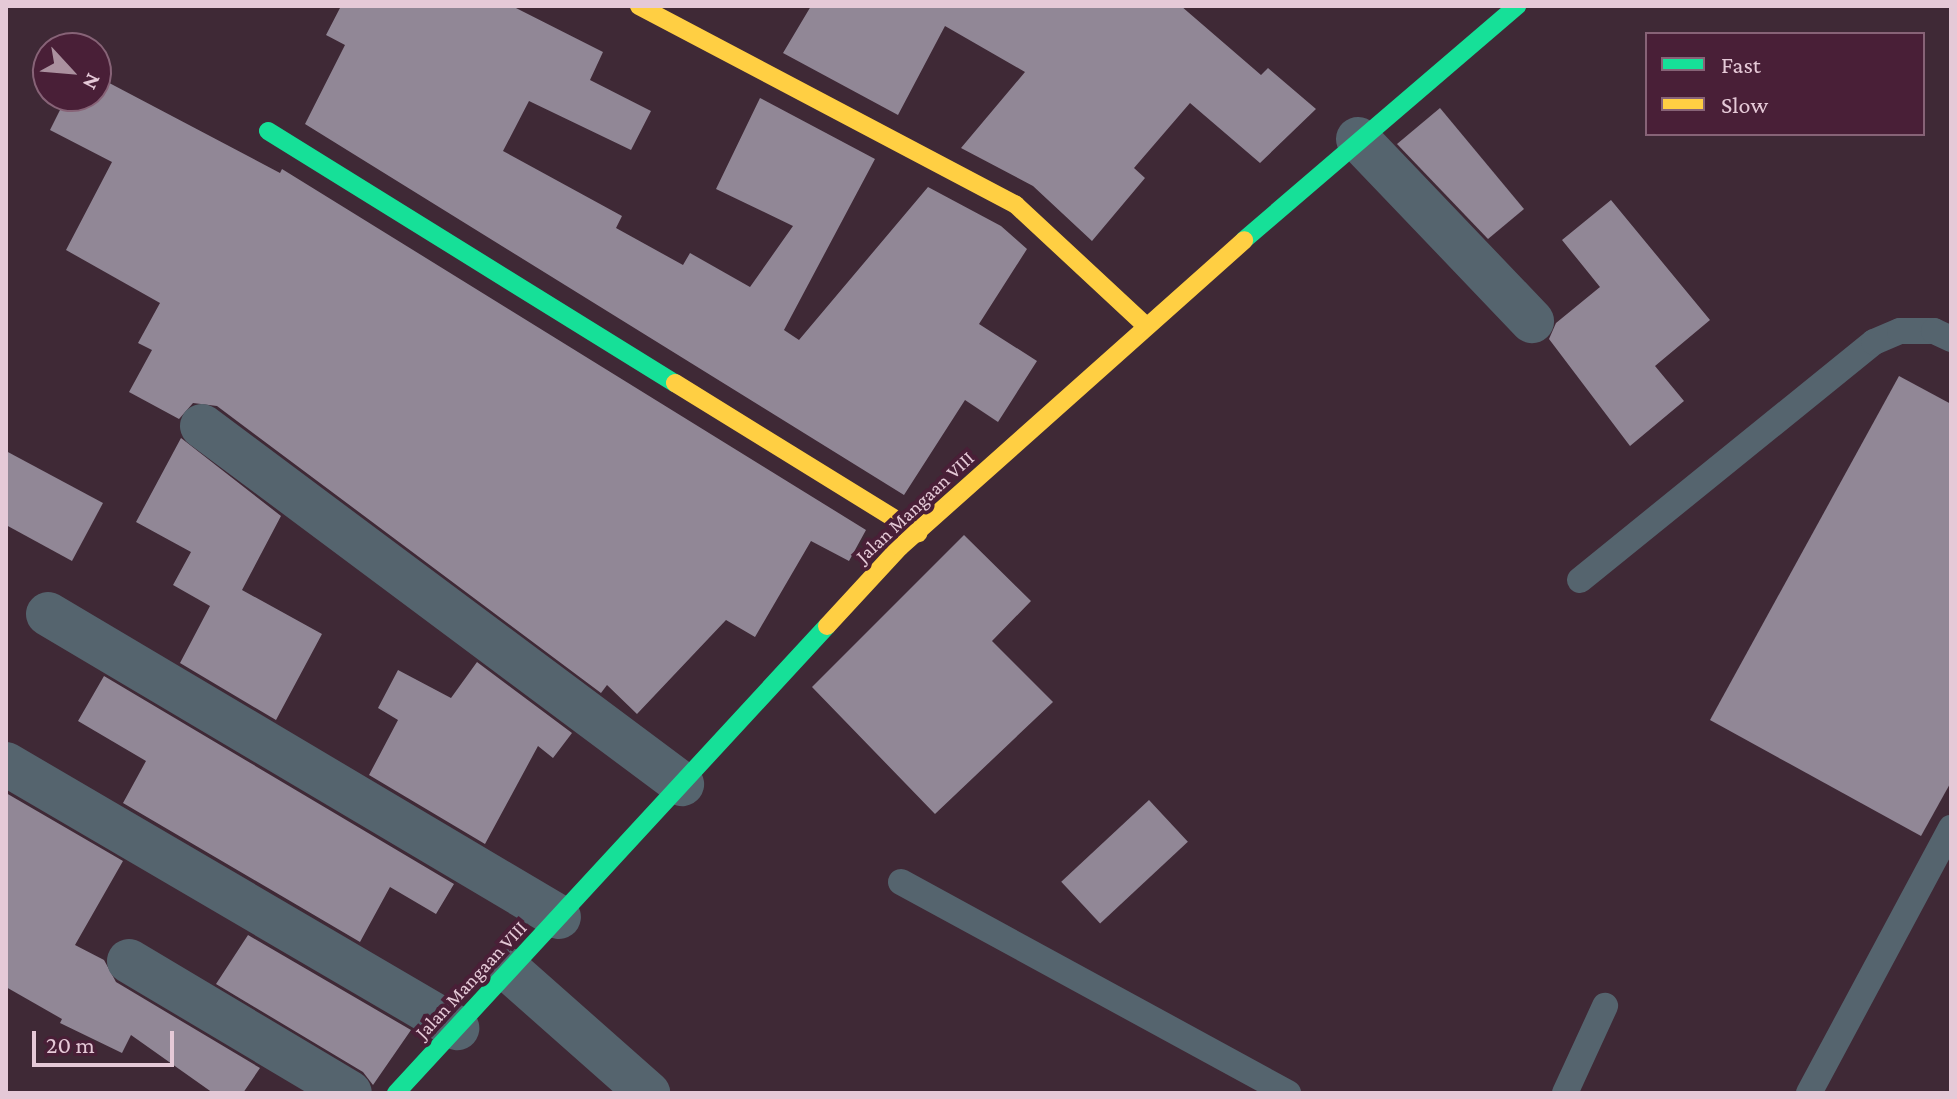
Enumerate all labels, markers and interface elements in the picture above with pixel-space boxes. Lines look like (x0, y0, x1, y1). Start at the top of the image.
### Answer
north arrow (32, 32, 112, 112)
legend (1645, 32, 1925, 136)
text: Fast (1721, 51, 1761, 78)
text: N (78, 70, 107, 94)
text: Slow (1721, 91, 1768, 118)
street label: Jalan Mangaan VIII (851, 446, 979, 568)
street label: Jalan Mangaan VIII (410, 916, 532, 1044)
scale bar (36, 1015, 178, 1065)
text: 20 m (46, 1031, 95, 1058)

